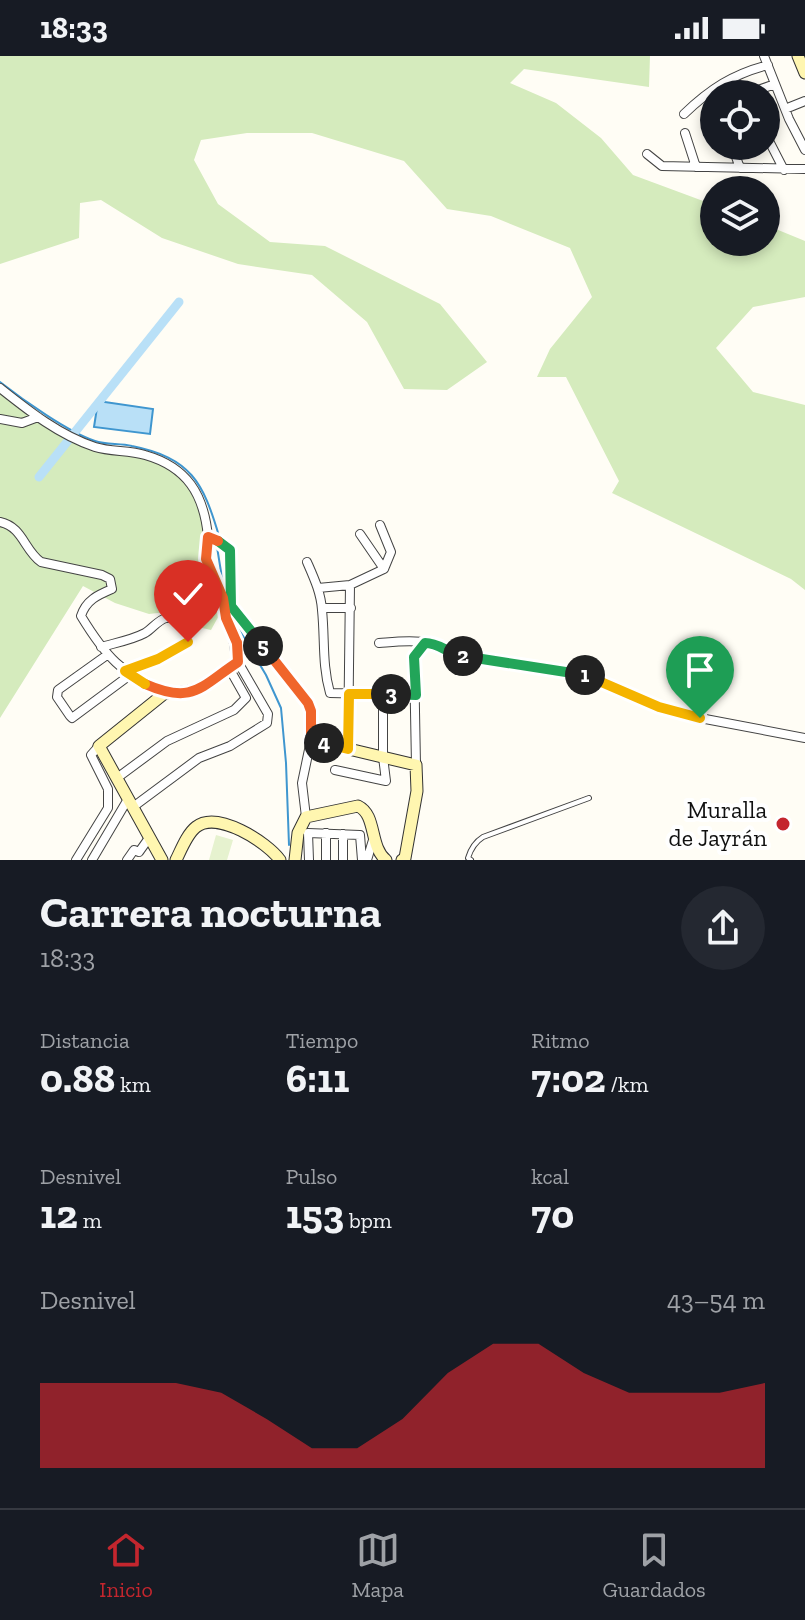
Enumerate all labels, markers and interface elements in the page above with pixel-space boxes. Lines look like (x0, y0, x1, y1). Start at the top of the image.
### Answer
text: 18:33 (40, 10, 108, 46)
map controls (700, 80, 780, 256)
button: locate (700, 80, 780, 160)
button: layers (700, 176, 780, 256)
pin (154, 560, 222, 642)
icon: check (166, 572, 210, 616)
pin: 5 (243, 626, 283, 666)
text: 5 (257, 632, 269, 659)
pin: 2 (443, 636, 483, 676)
pin (666, 636, 734, 718)
text: 2 (457, 642, 469, 669)
icon: arrive (678, 648, 722, 692)
pin: 1 (565, 655, 605, 695)
text: 1 (581, 661, 589, 688)
pin: 3 (371, 674, 411, 714)
text: 3 (385, 680, 397, 707)
pin: 4 (304, 723, 344, 763)
text: 4 (318, 729, 330, 756)
place label: Muralla de Jayrán (668, 795, 767, 852)
marker: Muralla de Jayrán (774, 815, 792, 833)
text: Carrera nocturna (40, 885, 381, 938)
button: share (681, 886, 765, 970)
text: 18:33 (40, 942, 95, 974)
text: Distancia (40, 1027, 130, 1054)
text: Tiempo (286, 1027, 358, 1054)
text: Ritmo (531, 1027, 590, 1054)
text: 0.88 (40, 1054, 115, 1102)
text: 6:11 (286, 1054, 349, 1102)
text: 7:02 (531, 1054, 606, 1102)
text: km (115, 1071, 151, 1098)
text: /km (606, 1071, 648, 1098)
text: Desnivel (40, 1163, 121, 1190)
text: Pulso (286, 1163, 337, 1190)
text: kcal (531, 1163, 569, 1190)
text: 12 (40, 1190, 78, 1238)
text: 153 (286, 1190, 344, 1238)
text: 70 (531, 1190, 574, 1238)
text: m (78, 1207, 102, 1234)
text: bpm (344, 1207, 392, 1234)
text: Desnivel (40, 1284, 136, 1316)
text: 43–54 m (667, 1284, 765, 1316)
tab: Inicio (99, 1528, 153, 1603)
tab: Mapa (351, 1528, 404, 1603)
tab: Guardados (603, 1528, 706, 1603)

